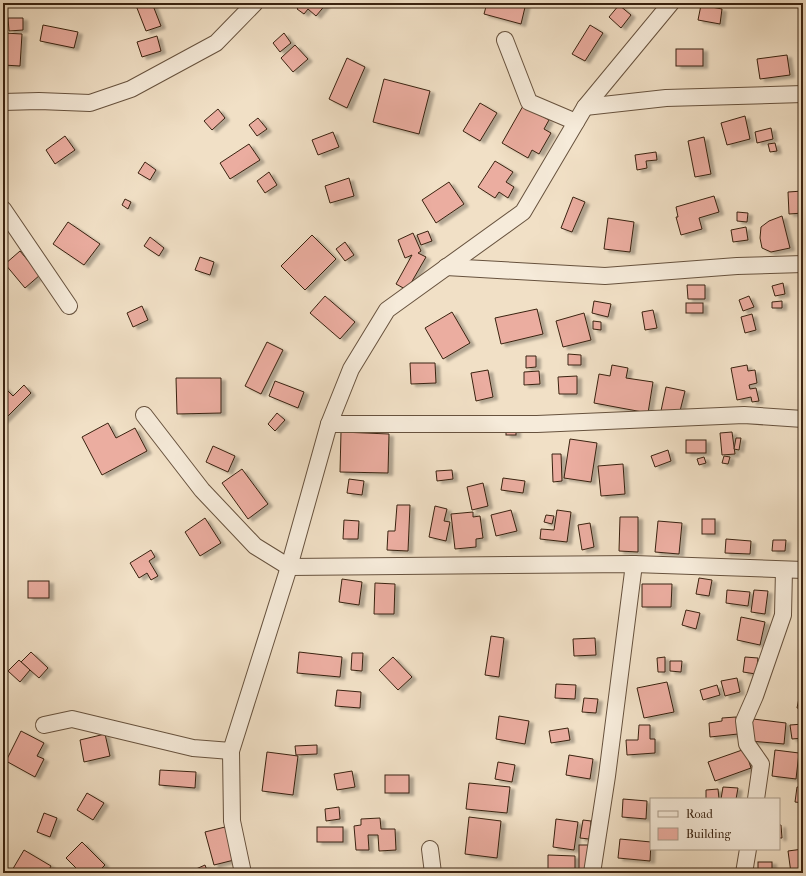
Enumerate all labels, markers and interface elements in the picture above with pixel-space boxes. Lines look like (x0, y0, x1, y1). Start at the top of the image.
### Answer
legend (650, 798, 780, 850)
text: Road (686, 807, 713, 821)
text: Building (686, 827, 731, 841)

